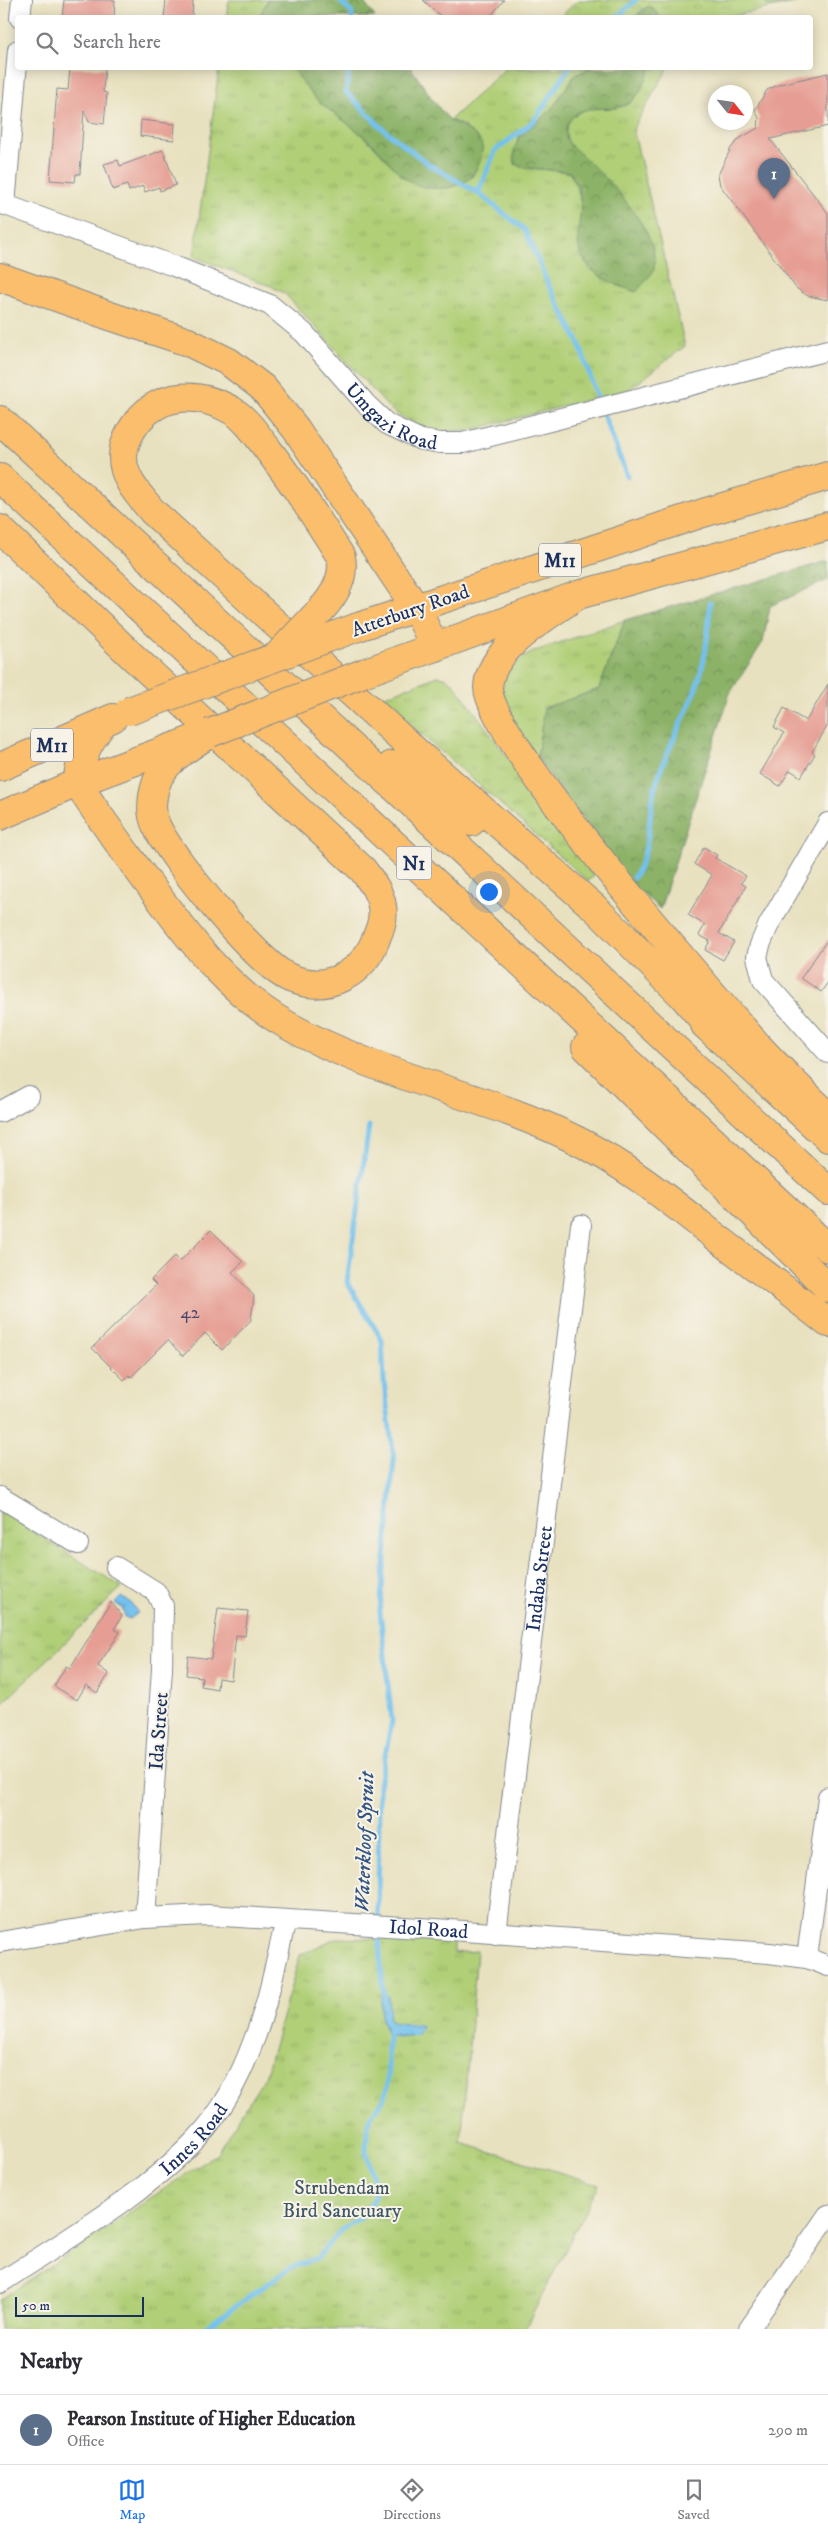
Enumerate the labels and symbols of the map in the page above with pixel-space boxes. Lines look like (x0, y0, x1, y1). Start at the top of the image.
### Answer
north arrow (708, 85, 753, 130)
pin: 1 (758, 158, 790, 199)
street label: Umgazi Road (339, 378, 439, 456)
road number: M11 (539, 544, 581, 576)
street label: Atterbury Road (348, 580, 473, 643)
road number: M11 (31, 728, 73, 762)
road number: N1 (396, 846, 432, 880)
your location (476, 879, 502, 905)
house number: 42 (180, 1302, 200, 1324)
street label: Indaba Street (521, 1524, 559, 1633)
street label: Ida Street (144, 1691, 175, 1771)
water label: Waterkloof Spruit (350, 1770, 381, 1913)
street label: Idol Road (388, 1915, 469, 1945)
street label: Innes Road (155, 2099, 234, 2182)
park label: Strubendam Bird Sanctuary (283, 2176, 402, 2224)
scale bar (15, 2294, 144, 2317)

